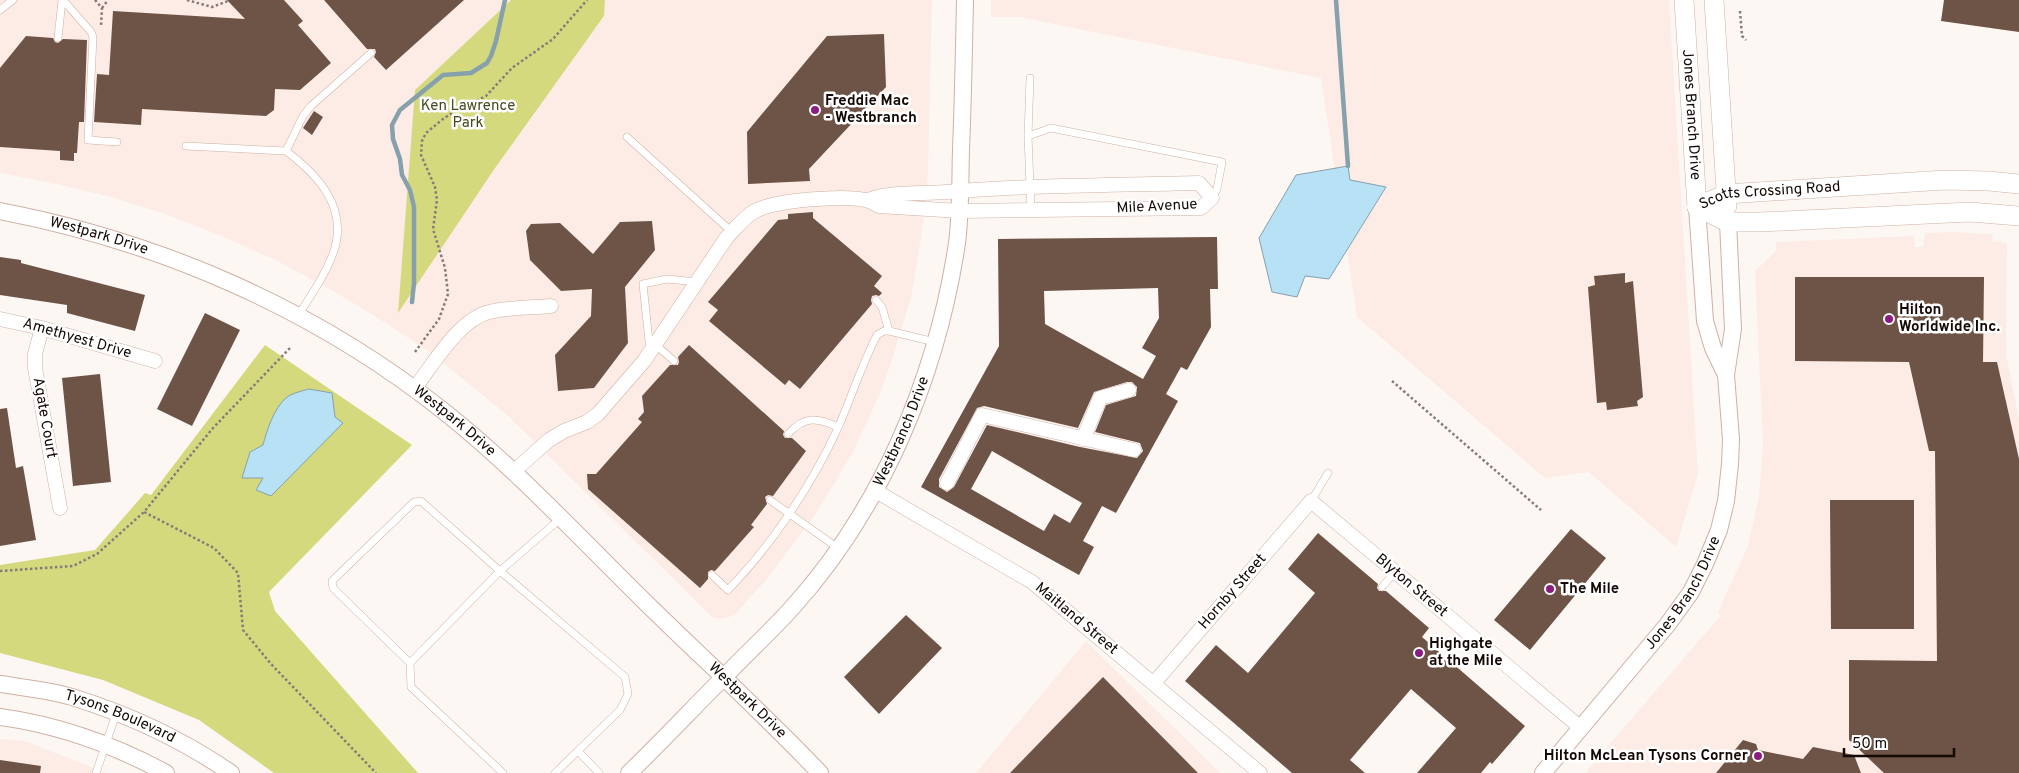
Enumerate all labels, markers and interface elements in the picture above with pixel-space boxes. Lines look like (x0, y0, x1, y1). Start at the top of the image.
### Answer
street label: Jones Branch Drive (1678, 49, 1705, 181)
place label: Freddie Mac - Westbranch (825, 92, 917, 128)
park label: Ken Lawrence Park (421, 97, 515, 133)
marker: Freddie Mac - Westbranch (809, 104, 821, 116)
street label: Scotts Crossing Road (1696, 177, 1841, 214)
street label: Mile Avenue (1116, 195, 1198, 219)
street label: Westpark Drive (48, 213, 151, 259)
place label: Hilton Worldwide Inc. (1899, 301, 2001, 337)
marker: Hilton Worldwide Inc. (1883, 313, 1895, 325)
street label: Amethyest Drive (20, 314, 134, 364)
street label: Westbranch Drive (869, 374, 934, 490)
street label: Agate Court (28, 376, 60, 460)
street label: Westpark Drive (409, 381, 500, 461)
street label: Jones Branch Drive (1641, 533, 1725, 654)
street label: Hornby Street (1195, 550, 1271, 634)
street label: Blyton Street (1371, 550, 1451, 622)
street label: Maitland Street (1031, 579, 1121, 659)
place label: The Mile (1560, 580, 1619, 599)
marker: The Mile (1544, 583, 1556, 595)
place label: Highgate at the Mile (1429, 635, 1503, 671)
marker: Highgate at the Mile (1413, 647, 1425, 659)
street label: Westpark Drive (704, 658, 791, 743)
street label: Tysons Boulevard (63, 686, 179, 747)
scale bar (1844, 726, 1954, 758)
text: 50 m (1852, 735, 1887, 754)
place label: Hilton McLean Tysons Corner (1544, 747, 1749, 766)
marker: Hilton McLean Tysons Corner (1752, 750, 1764, 762)

